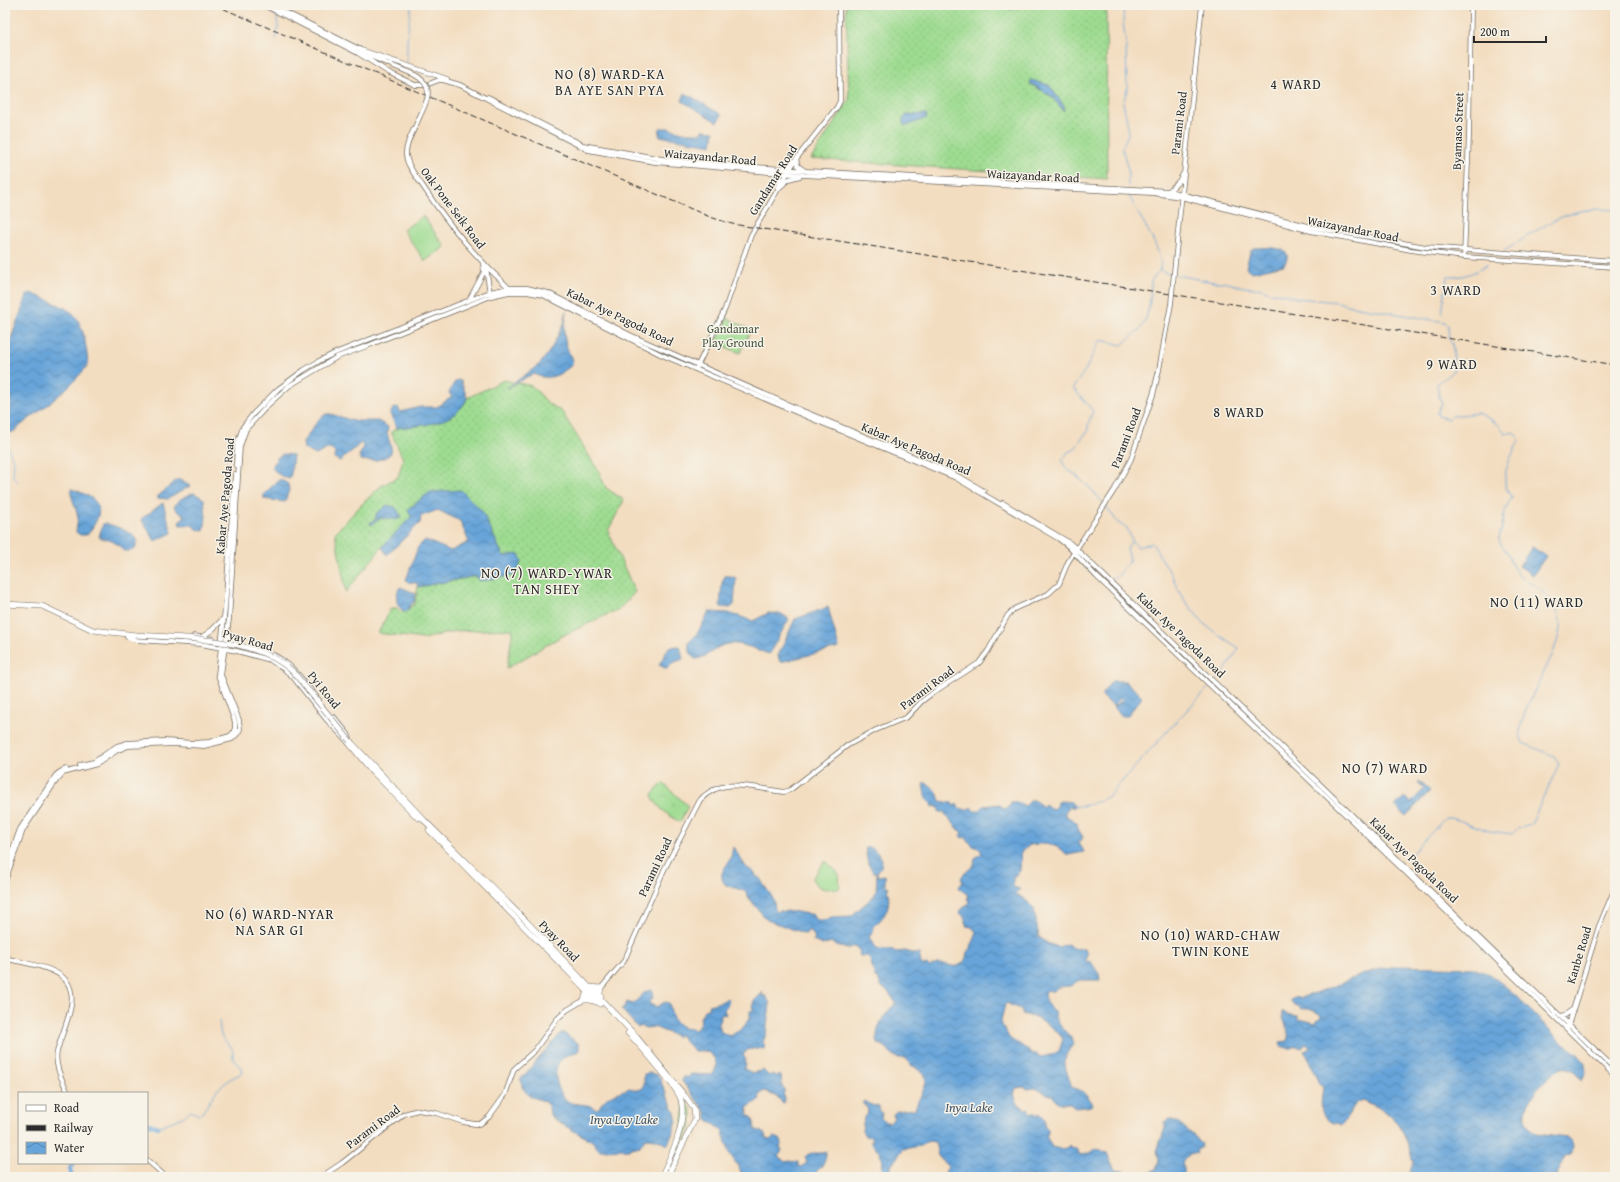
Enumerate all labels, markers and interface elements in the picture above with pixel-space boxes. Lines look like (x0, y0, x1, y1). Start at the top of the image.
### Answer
scale bar (1474, 18, 1546, 44)
text: 200 m (1480, 23, 1510, 40)
district label: NO (8) WARD-KA BA AYE SAN PYA (554, 64, 666, 100)
district label: 4 WARD (1270, 74, 1322, 94)
street label: Parami Road (1166, 90, 1191, 156)
street label: Byamaso Street (1448, 91, 1467, 170)
street label: Gandamar Road (744, 141, 801, 218)
street label: Waizayandar Road (663, 144, 758, 169)
street label: Oak Pone Seik Road (417, 163, 490, 252)
street label: Waizayandar Road (986, 165, 1080, 186)
street label: Waizayandar Road (1306, 211, 1401, 246)
district label: 3 WARD (1430, 280, 1482, 300)
street label: Kabar Aye Pagoda Road (564, 283, 677, 350)
park label: Gandamar Play Ground (702, 320, 764, 351)
district label: 9 WARD (1426, 354, 1478, 374)
district label: 8 WARD (1213, 402, 1265, 422)
street label: Parami Road (1106, 405, 1145, 471)
street label: Kabar Aye Pagoda Road (859, 418, 974, 479)
street label: Kabar Aye Pagoda Road (211, 436, 238, 555)
district label: NO (7) WARD-YWAR TAN SHEY (481, 563, 613, 599)
street label: Kabar Aye Pagoda Road (1133, 588, 1230, 682)
district label: NO (11) WARD (1490, 592, 1584, 612)
street label: Pyay Road (221, 624, 276, 655)
street label: Parami Road (896, 661, 958, 714)
street label: Pyi Road (304, 667, 345, 712)
district label: NO (7) WARD (1342, 758, 1428, 778)
street label: Kabar Aye Pagoda Road (1366, 813, 1463, 907)
street label: Parami Road (633, 834, 676, 899)
district label: NO (6) WARD-NYAR NA SAR GI (205, 904, 335, 940)
street label: Pyay Road (535, 916, 584, 966)
street label: Kanbe Road (1562, 924, 1595, 986)
district label: NO (10) WARD-CHAW TWIN KONE (1141, 925, 1281, 961)
legend (18, 1092, 148, 1164)
water label: Inya Lake (945, 1098, 993, 1117)
text: Road (54, 1099, 80, 1116)
street label: Parami Road (342, 1100, 404, 1153)
water label: Inya Lay Lake (590, 1110, 658, 1129)
text: Railway (54, 1119, 93, 1136)
text: Water (54, 1139, 84, 1156)

